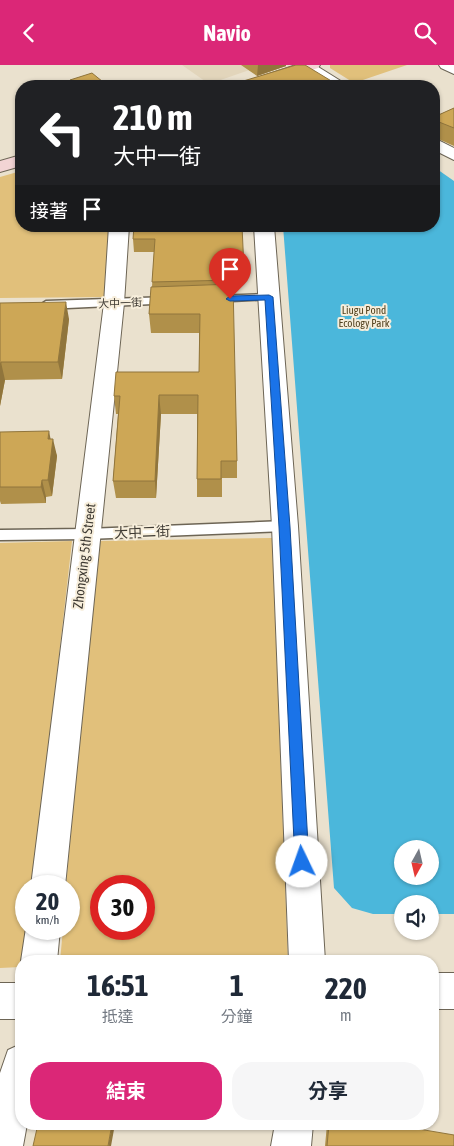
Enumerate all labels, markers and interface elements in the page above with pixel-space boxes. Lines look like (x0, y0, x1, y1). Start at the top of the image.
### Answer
icon: back (15, 19, 43, 47)
icon: search (411, 19, 439, 47)
text: Navio (203, 20, 251, 46)
text: 210 m (113, 97, 192, 137)
icon: left (30, 100, 95, 165)
text: 大中一街 (113, 143, 201, 169)
icon: arrive (78, 195, 106, 223)
text: 接著 (30, 200, 68, 222)
pin (209, 248, 251, 299)
icon: arrive (216, 255, 244, 283)
street label: 大中一街 (98, 296, 142, 310)
park label: Liugu Pond Ecology Park (338, 304, 390, 329)
street label: Zhongxing 5th Street (70, 502, 98, 610)
street label: 大中二街 (114, 523, 170, 541)
position arrow (275, 835, 327, 887)
north arrow (394, 840, 439, 885)
map controls (394, 840, 439, 940)
speed limit sign: 30 (90, 875, 155, 940)
text: 20 (36, 887, 59, 915)
button: sound (394, 895, 439, 940)
text: km/h (36, 913, 59, 927)
text: 16:51 (87, 968, 149, 1002)
text: 1 (230, 968, 244, 1002)
text: 220 (325, 971, 367, 1005)
text: m (340, 1006, 352, 1024)
text: 抵達 (102, 1007, 134, 1025)
text: 分鐘 (221, 1007, 253, 1025)
button: 結束 (30, 1062, 222, 1120)
button: 分享 (232, 1062, 424, 1120)

